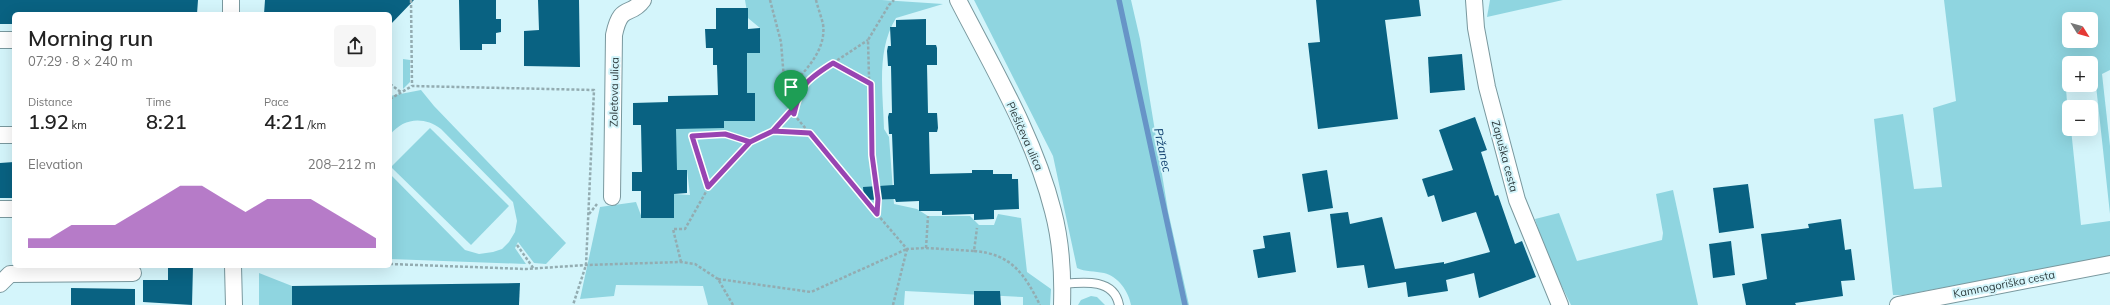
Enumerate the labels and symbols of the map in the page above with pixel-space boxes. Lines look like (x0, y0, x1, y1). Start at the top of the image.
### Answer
north arrow (2062, 12, 2098, 48)
street label: Zoletova ulica (606, 57, 622, 127)
pin (774, 70, 808, 111)
street label: Plešičeva ulica (1004, 99, 1046, 173)
street label: Zapuška cesta (1489, 119, 1521, 193)
water label: Pržanec (1151, 126, 1175, 174)
street label: Kamnogoriška cesta (1952, 267, 2056, 301)

